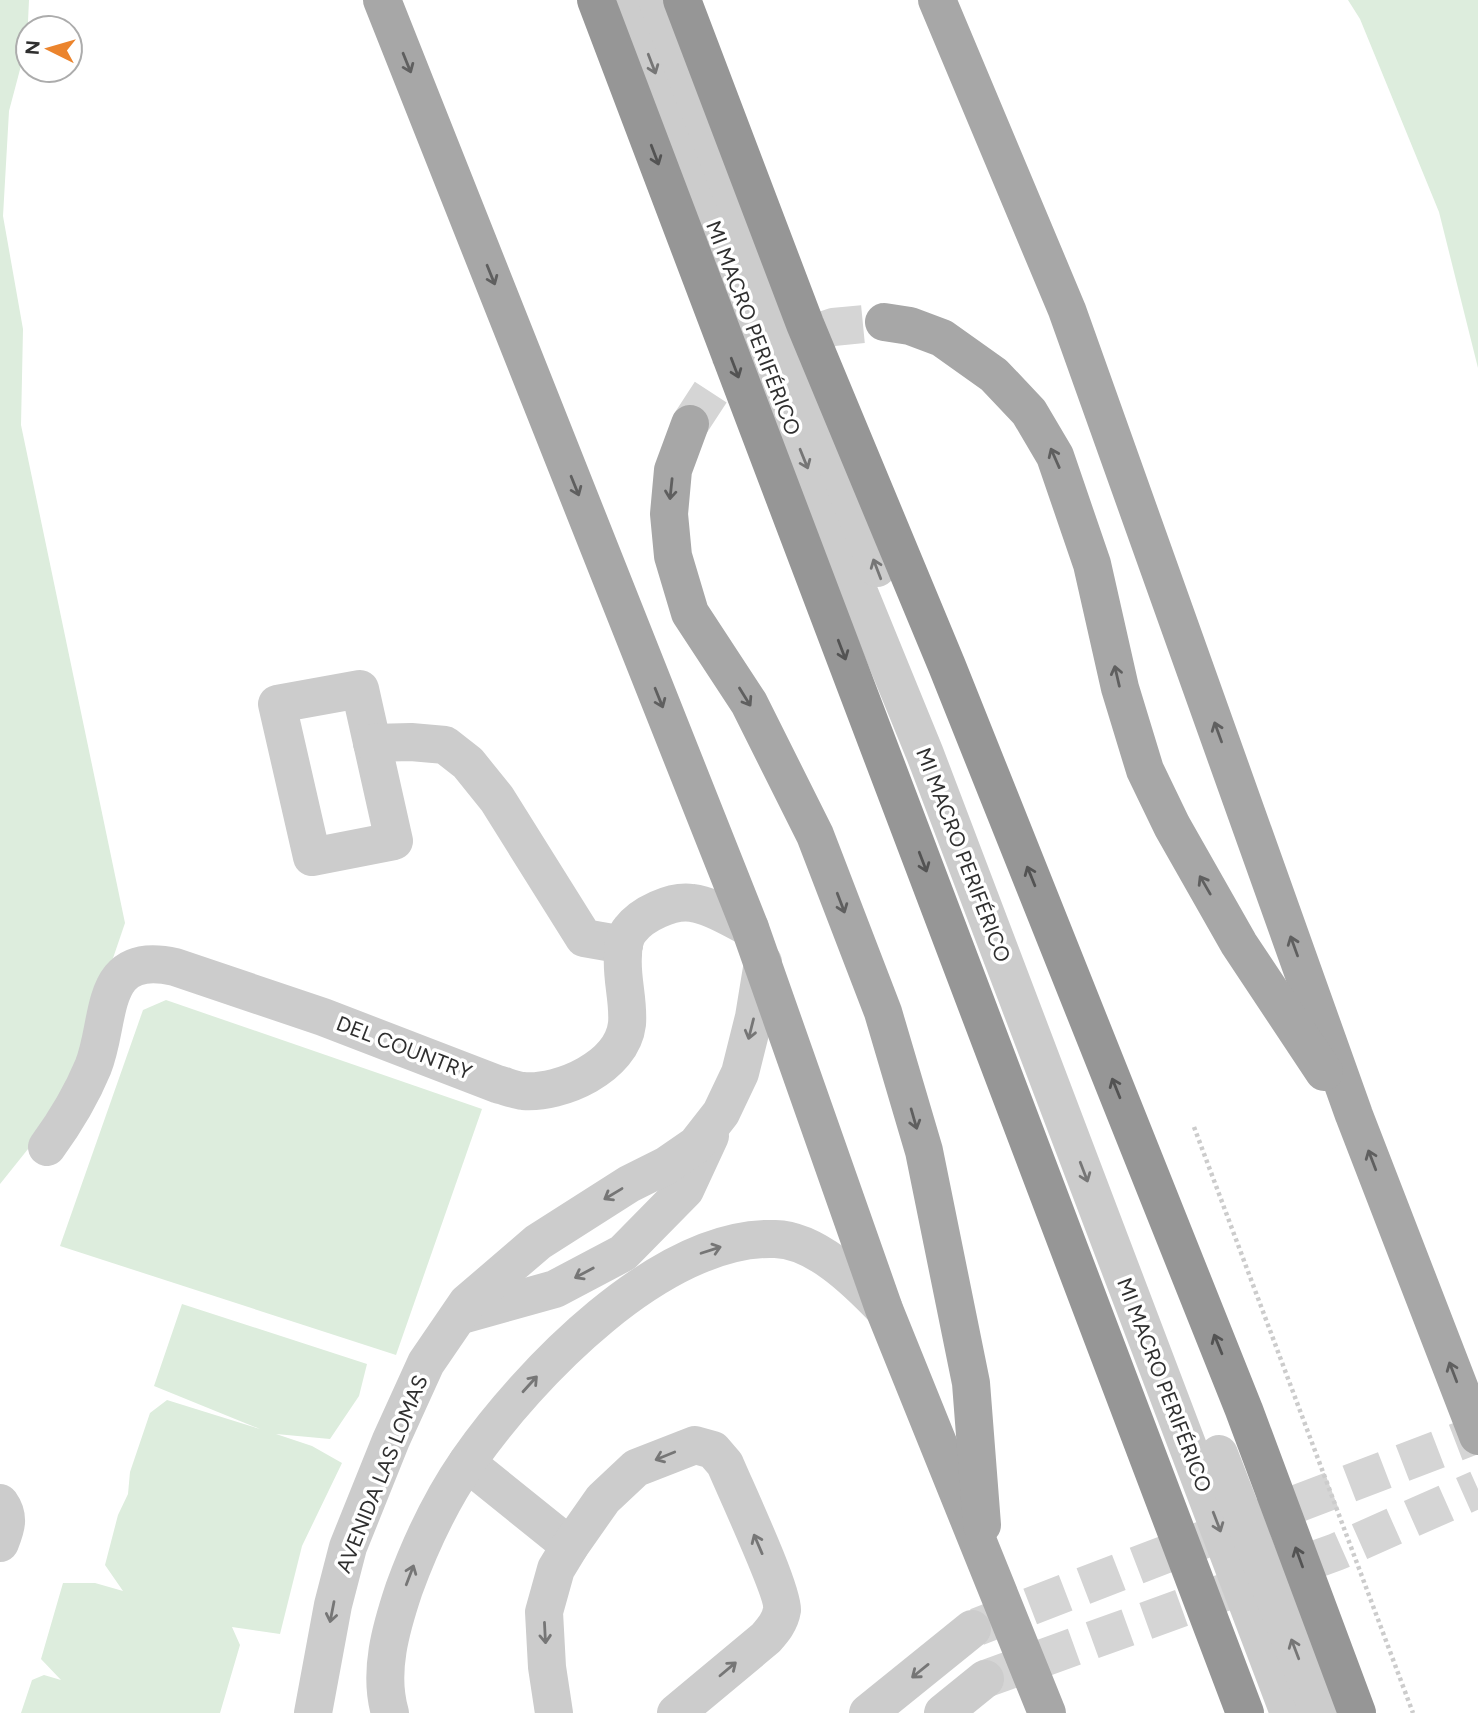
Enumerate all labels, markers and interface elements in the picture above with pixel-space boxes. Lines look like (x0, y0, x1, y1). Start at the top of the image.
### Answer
north arrow (14, 14, 84, 84)
text: N (20, 39, 45, 56)
one-way arrow (402, 52, 415, 74)
one-way arrow (646, 52, 659, 74)
one-way arrow (650, 144, 662, 166)
street label: MI MACRO PERIFÉRICO (701, 217, 806, 438)
one-way arrow (486, 263, 499, 285)
one-way arrow (730, 357, 743, 379)
one-way arrow (798, 448, 811, 469)
one-way arrow (1048, 448, 1061, 469)
one-way arrow (570, 475, 583, 497)
one-way arrow (664, 477, 677, 500)
one-way arrow (870, 558, 883, 580)
one-way arrow (837, 638, 849, 660)
one-way arrow (1110, 665, 1124, 688)
one-way arrow (654, 686, 667, 708)
one-way arrow (739, 687, 753, 707)
one-way arrow (1210, 721, 1223, 743)
street label: MI MACRO PERIFÉRICO (911, 744, 1016, 965)
one-way arrow (917, 851, 930, 873)
one-way arrow (1024, 866, 1037, 888)
one-way arrow (1198, 875, 1212, 895)
one-way arrow (836, 892, 849, 914)
one-way arrow (1287, 935, 1299, 957)
street label: DEL COUNTRY (333, 1010, 476, 1085)
one-way arrow (744, 1017, 757, 1040)
one-way arrow (1108, 1077, 1121, 1099)
one-way arrow (909, 1107, 922, 1129)
one-way arrow (1364, 1149, 1377, 1171)
one-way arrow (1079, 1161, 1091, 1183)
one-way arrow (603, 1188, 623, 1202)
one-way arrow (700, 1243, 722, 1256)
one-way arrow (574, 1267, 595, 1281)
street label: MI MACRO PERIFÉRICO (1112, 1274, 1217, 1495)
one-way arrow (1211, 1334, 1224, 1356)
one-way arrow (1446, 1362, 1459, 1383)
street label: AVENIDA LAS LOMAS (330, 1371, 433, 1576)
one-way arrow (522, 1376, 538, 1394)
one-way arrow (655, 1450, 677, 1463)
one-way arrow (1211, 1511, 1224, 1533)
one-way arrow (751, 1534, 764, 1555)
one-way arrow (1292, 1547, 1304, 1569)
one-way arrow (404, 1565, 417, 1587)
one-way arrow (325, 1600, 339, 1623)
one-way arrow (539, 1621, 552, 1644)
one-way arrow (1287, 1639, 1300, 1661)
one-way arrow (718, 1661, 736, 1677)
one-way arrow (912, 1663, 930, 1679)

